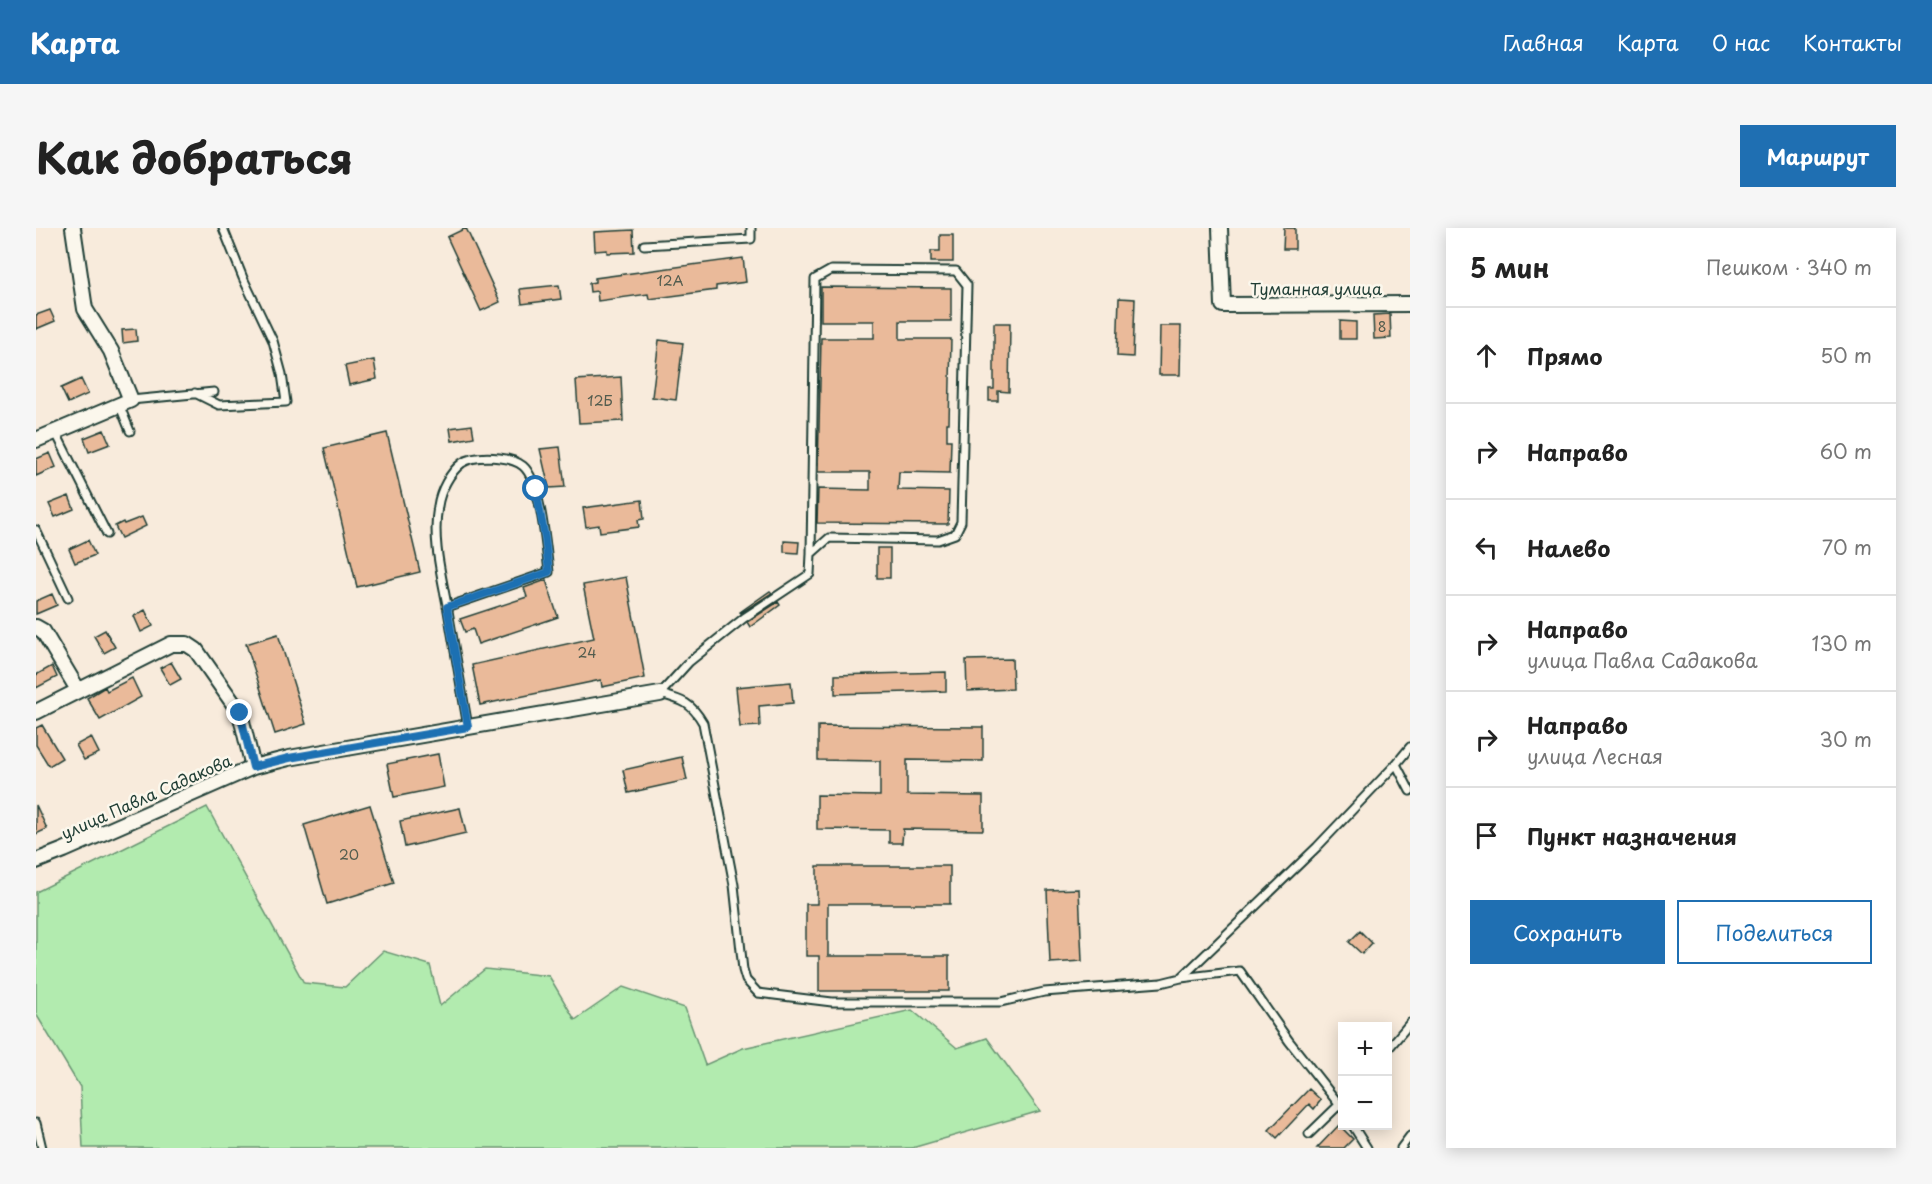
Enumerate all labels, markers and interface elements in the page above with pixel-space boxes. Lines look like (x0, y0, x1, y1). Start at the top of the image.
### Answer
text: Карта (30, 21, 120, 64)
text: Главная (1503, 26, 1584, 58)
text: Карта (1617, 26, 1679, 58)
text: О нас (1712, 26, 1770, 58)
text: Контакты (1803, 26, 1902, 58)
text: Как добраться (36, 125, 353, 188)
button: Маршрут (1740, 125, 1896, 187)
text: 5 мин (1470, 248, 1549, 287)
text: Пешком · 340 m (1706, 252, 1872, 282)
house number: 12А (657, 270, 684, 291)
street label: Туманная улица (1250, 276, 1382, 300)
house number: 8 (1378, 316, 1386, 337)
icon: ahead (1470, 339, 1503, 372)
text: Прямо (1527, 339, 1602, 372)
text: 50 m (1820, 340, 1872, 370)
house number: 12Б (587, 390, 613, 411)
icon: right (1470, 435, 1503, 468)
text: Направо (1527, 435, 1628, 468)
text: 60 m (1820, 436, 1872, 466)
route start (522, 475, 548, 501)
icon: left (1470, 531, 1503, 564)
text: Налево (1527, 531, 1610, 564)
text: 70 m (1822, 532, 1872, 562)
text: Направо (1527, 612, 1628, 645)
icon: right (1470, 627, 1503, 660)
text: 130 m (1812, 628, 1872, 658)
house number: 24 (578, 642, 596, 663)
text: улица Павла Садакова (1527, 645, 1758, 675)
route end (226, 699, 252, 725)
text: Направо (1527, 708, 1628, 741)
icon: right (1470, 723, 1503, 756)
text: 30 m (1819, 724, 1872, 754)
text: улица Лесная (1527, 741, 1663, 771)
street label: улица Павла Садакова (57, 747, 235, 845)
icon: arrive (1470, 819, 1503, 852)
text: Пункт назначения (1527, 819, 1737, 852)
house number: 20 (339, 844, 359, 865)
button: Сохранить (1470, 900, 1665, 964)
button: Поделиться (1677, 900, 1872, 964)
map controls (1338, 1022, 1392, 1130)
button: + (1338, 1022, 1392, 1076)
button: − (1338, 1076, 1392, 1130)

